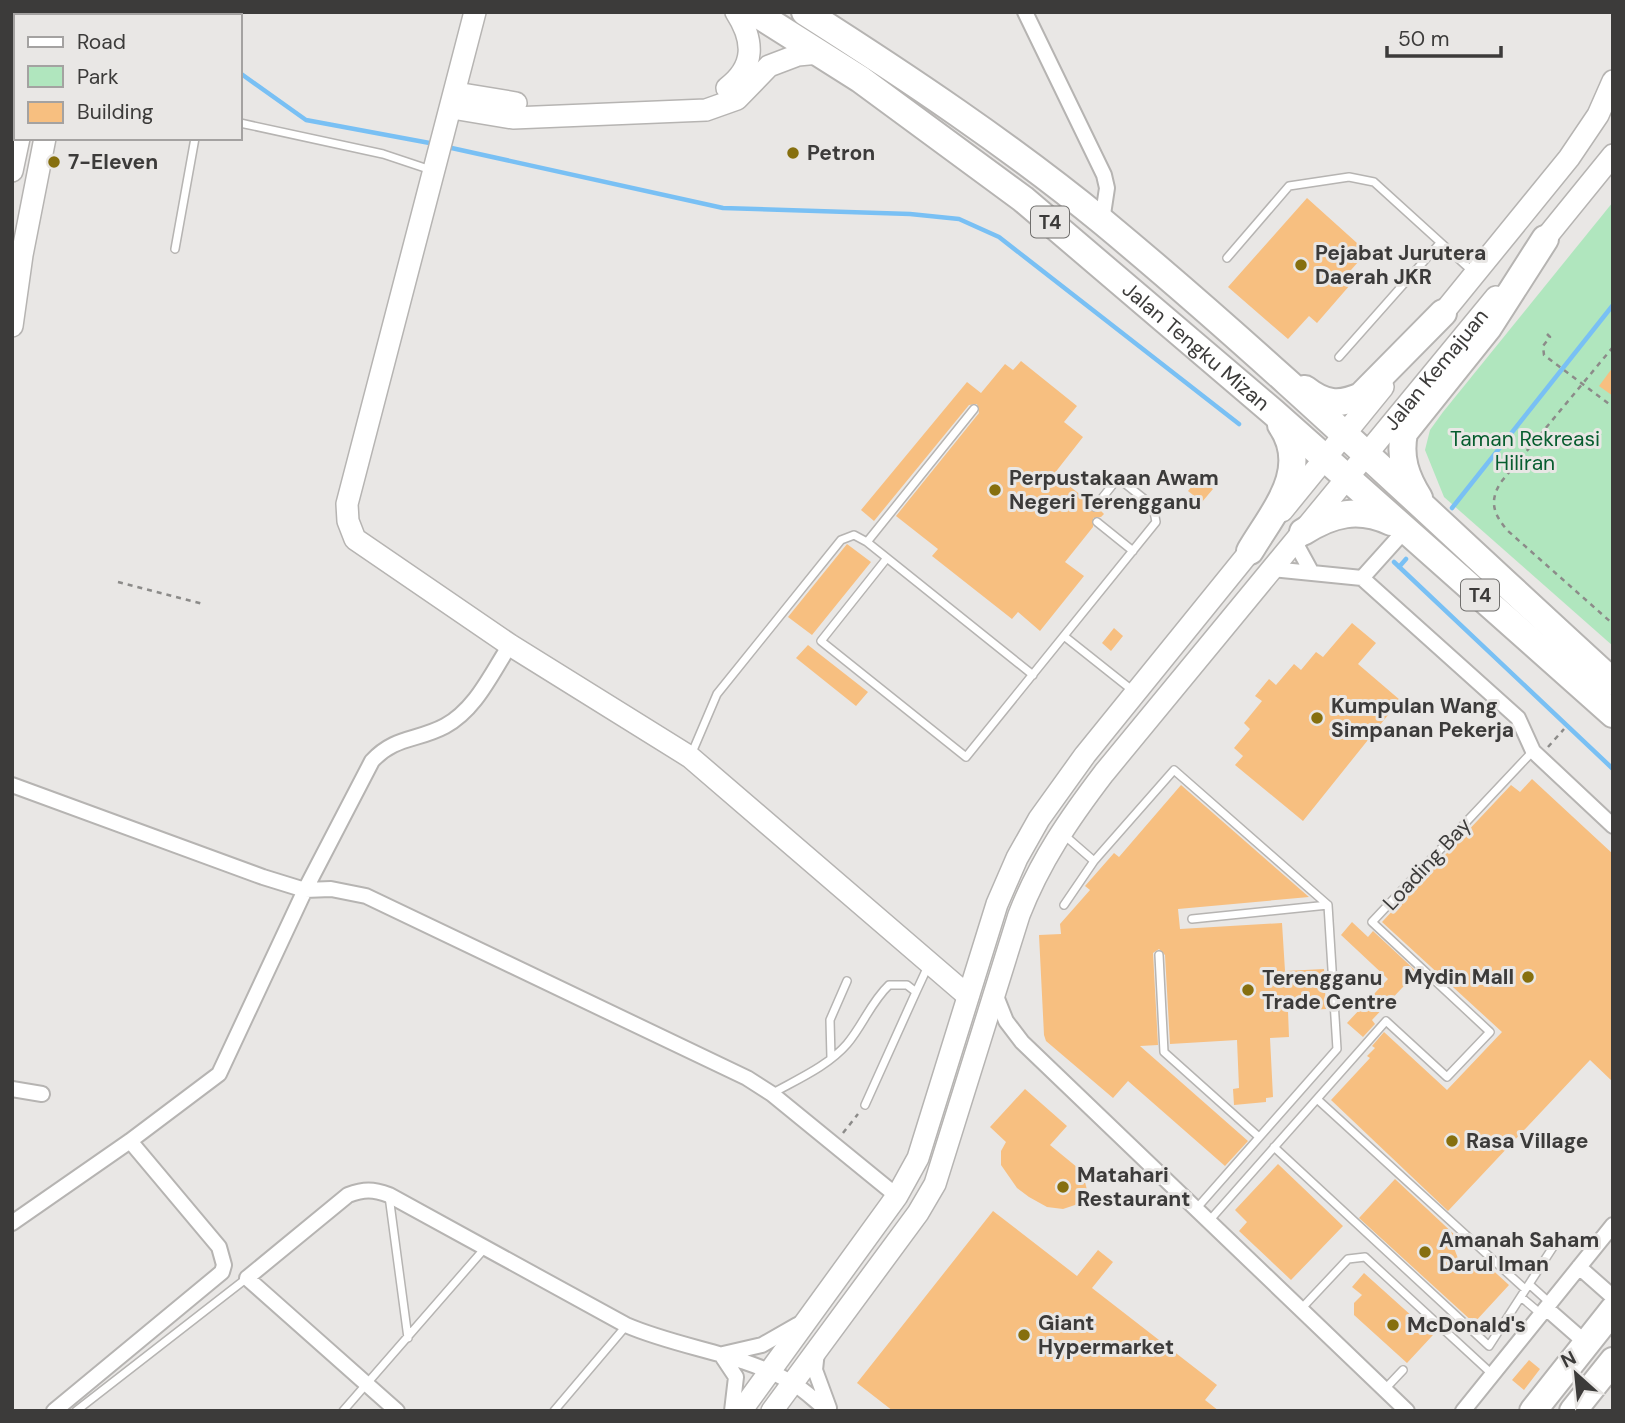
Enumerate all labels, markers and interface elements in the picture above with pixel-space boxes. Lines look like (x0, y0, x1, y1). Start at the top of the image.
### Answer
legend (14, 14, 242, 140)
scale bar (1387, 14, 1501, 58)
text: 50 m (1398, 25, 1449, 53)
text: Road (77, 28, 126, 56)
text: Park (77, 63, 119, 91)
text: Building (77, 98, 154, 126)
place label: Petron (807, 139, 875, 167)
marker: Petron (785, 145, 801, 161)
place label: 7-Eleven (68, 148, 158, 176)
marker: 7-Eleven (46, 154, 62, 170)
road number: T4 (1031, 206, 1069, 238)
place label: Pejabat Jurutera Daerah JKR (1315, 239, 1486, 291)
marker: Pejabat Jurutera Daerah JKR (1293, 257, 1309, 273)
street label: Jalan Tengku Mizan (1116, 276, 1276, 417)
street label: Jalan Kemajuan (1378, 303, 1495, 436)
park label: Taman Rekreasi Hiliran (1450, 425, 1600, 477)
place label: Perpustakaan Awam Negeri Terengganu (1009, 464, 1219, 516)
marker: Perpustakaan Awam Negeri Terengganu (987, 482, 1003, 498)
road number: T4 (1461, 580, 1499, 610)
place label: Kumpulan Wang Simpanan Pekerja (1331, 692, 1514, 744)
marker: Kumpulan Wang Simpanan Pekerja (1309, 710, 1325, 726)
street label: Loading Bay (1377, 811, 1478, 917)
place label: Mydin Mall (1404, 963, 1514, 991)
place label: Terengganu Trade Centre (1262, 964, 1397, 1016)
marker: Mydin Mall (1520, 969, 1536, 985)
marker: Terengganu Trade Centre (1240, 982, 1256, 998)
place label: Rasa Village (1466, 1127, 1588, 1155)
marker: Rasa Village (1444, 1133, 1460, 1149)
place label: Matahari Restaurant (1077, 1161, 1190, 1213)
marker: Matahari Restaurant (1055, 1179, 1071, 1195)
place label: Amanah Saham Darul Iman (1439, 1226, 1599, 1278)
marker: Amanah Saham Darul Iman (1417, 1244, 1433, 1260)
place label: Giant Hypermarket (1038, 1309, 1174, 1361)
place label: McDonald's (1407, 1311, 1526, 1339)
marker: McDonald's (1385, 1317, 1401, 1333)
marker: Giant Hypermarket (1016, 1327, 1032, 1343)
north arrow (1541, 1339, 1611, 1409)
text: N (1557, 1345, 1580, 1374)

